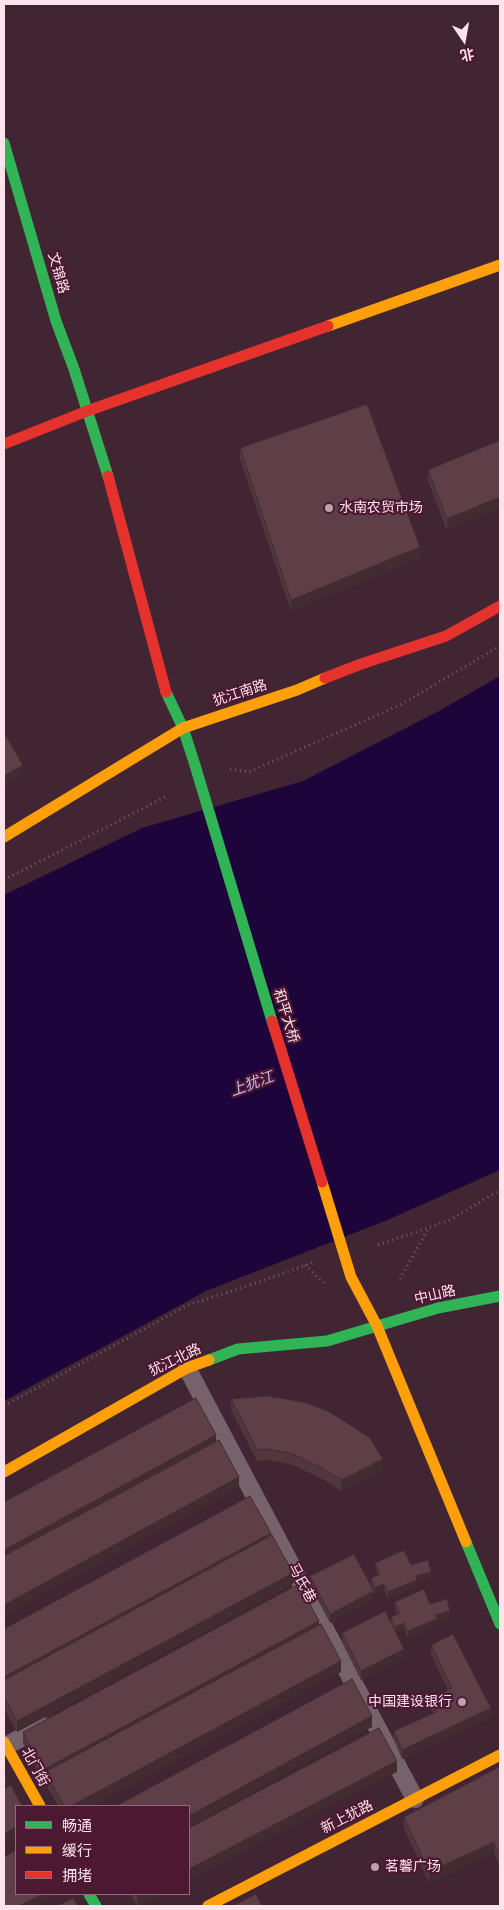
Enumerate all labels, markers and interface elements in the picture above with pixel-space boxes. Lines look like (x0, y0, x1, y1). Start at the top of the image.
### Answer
north arrow (439, 15, 489, 65)
text: 北 (459, 45, 476, 65)
street label: 文锦路 (44, 250, 72, 296)
place label: 水南农贸市场 (339, 500, 423, 516)
marker: 水南农贸市场 (323, 502, 335, 514)
street label: 犹江南路 (211, 676, 269, 710)
street label: 和平大桥 (270, 987, 302, 1045)
water label: 上犹江 (228, 1068, 276, 1100)
street label: 中山路 (413, 1282, 457, 1308)
street label: 犹江北路 (146, 1340, 204, 1380)
street label: 马氏巷 (285, 1561, 319, 1605)
place label: 中国建设银行 (368, 1694, 452, 1710)
marker: 中国建设银行 (456, 1696, 468, 1708)
street label: 北门街 (17, 1745, 53, 1789)
street label: 新上犹路 (318, 1797, 376, 1837)
legend (15, 1805, 190, 1895)
text: 畅通 (62, 1816, 92, 1835)
text: 缓行 (62, 1841, 92, 1860)
place label: 茗馨广场 (385, 1859, 441, 1875)
marker: 茗馨广场 (369, 1861, 381, 1873)
text: 拥堵 (62, 1866, 92, 1885)

